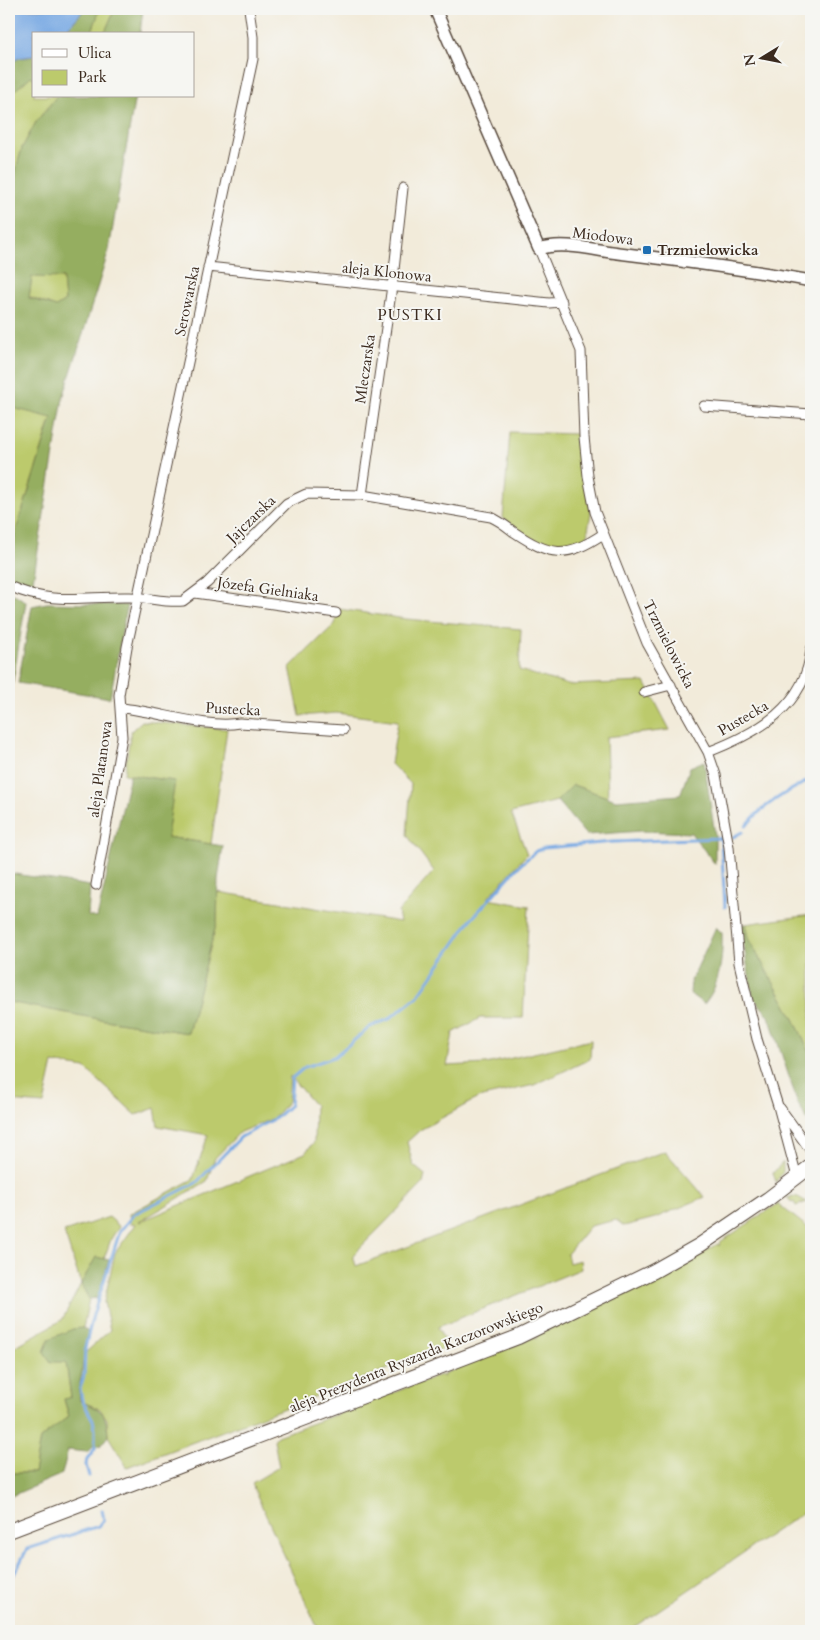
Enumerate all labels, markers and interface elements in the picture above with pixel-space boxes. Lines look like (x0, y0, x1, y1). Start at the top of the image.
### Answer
legend (32, 32, 195, 98)
north arrow (738, 32, 788, 82)
text: Ulica (78, 43, 112, 63)
text: N (739, 53, 760, 68)
text: Park (78, 67, 107, 87)
street label: Miodowa (571, 222, 635, 250)
place label: Trzmielowicka (657, 240, 759, 260)
marker: Trzmielowicka (641, 244, 653, 256)
street label: aleja Klonowa (341, 257, 433, 287)
street label: Serowarska (170, 263, 204, 338)
district label: PUSTKI (377, 304, 443, 326)
street label: Mleczarska (350, 333, 380, 405)
street label: Jajczarska (221, 490, 280, 549)
street label: Józefa Gielniaka (214, 572, 321, 606)
street label: Trzmielowicka (638, 597, 700, 692)
street label: Pustecka (714, 695, 772, 740)
street label: Pustecka (205, 698, 262, 720)
street label: aleja Platanowa (83, 719, 117, 819)
street label: aleja Prezydenta Ryszarda Kaczorowskiego (286, 1297, 546, 1417)

